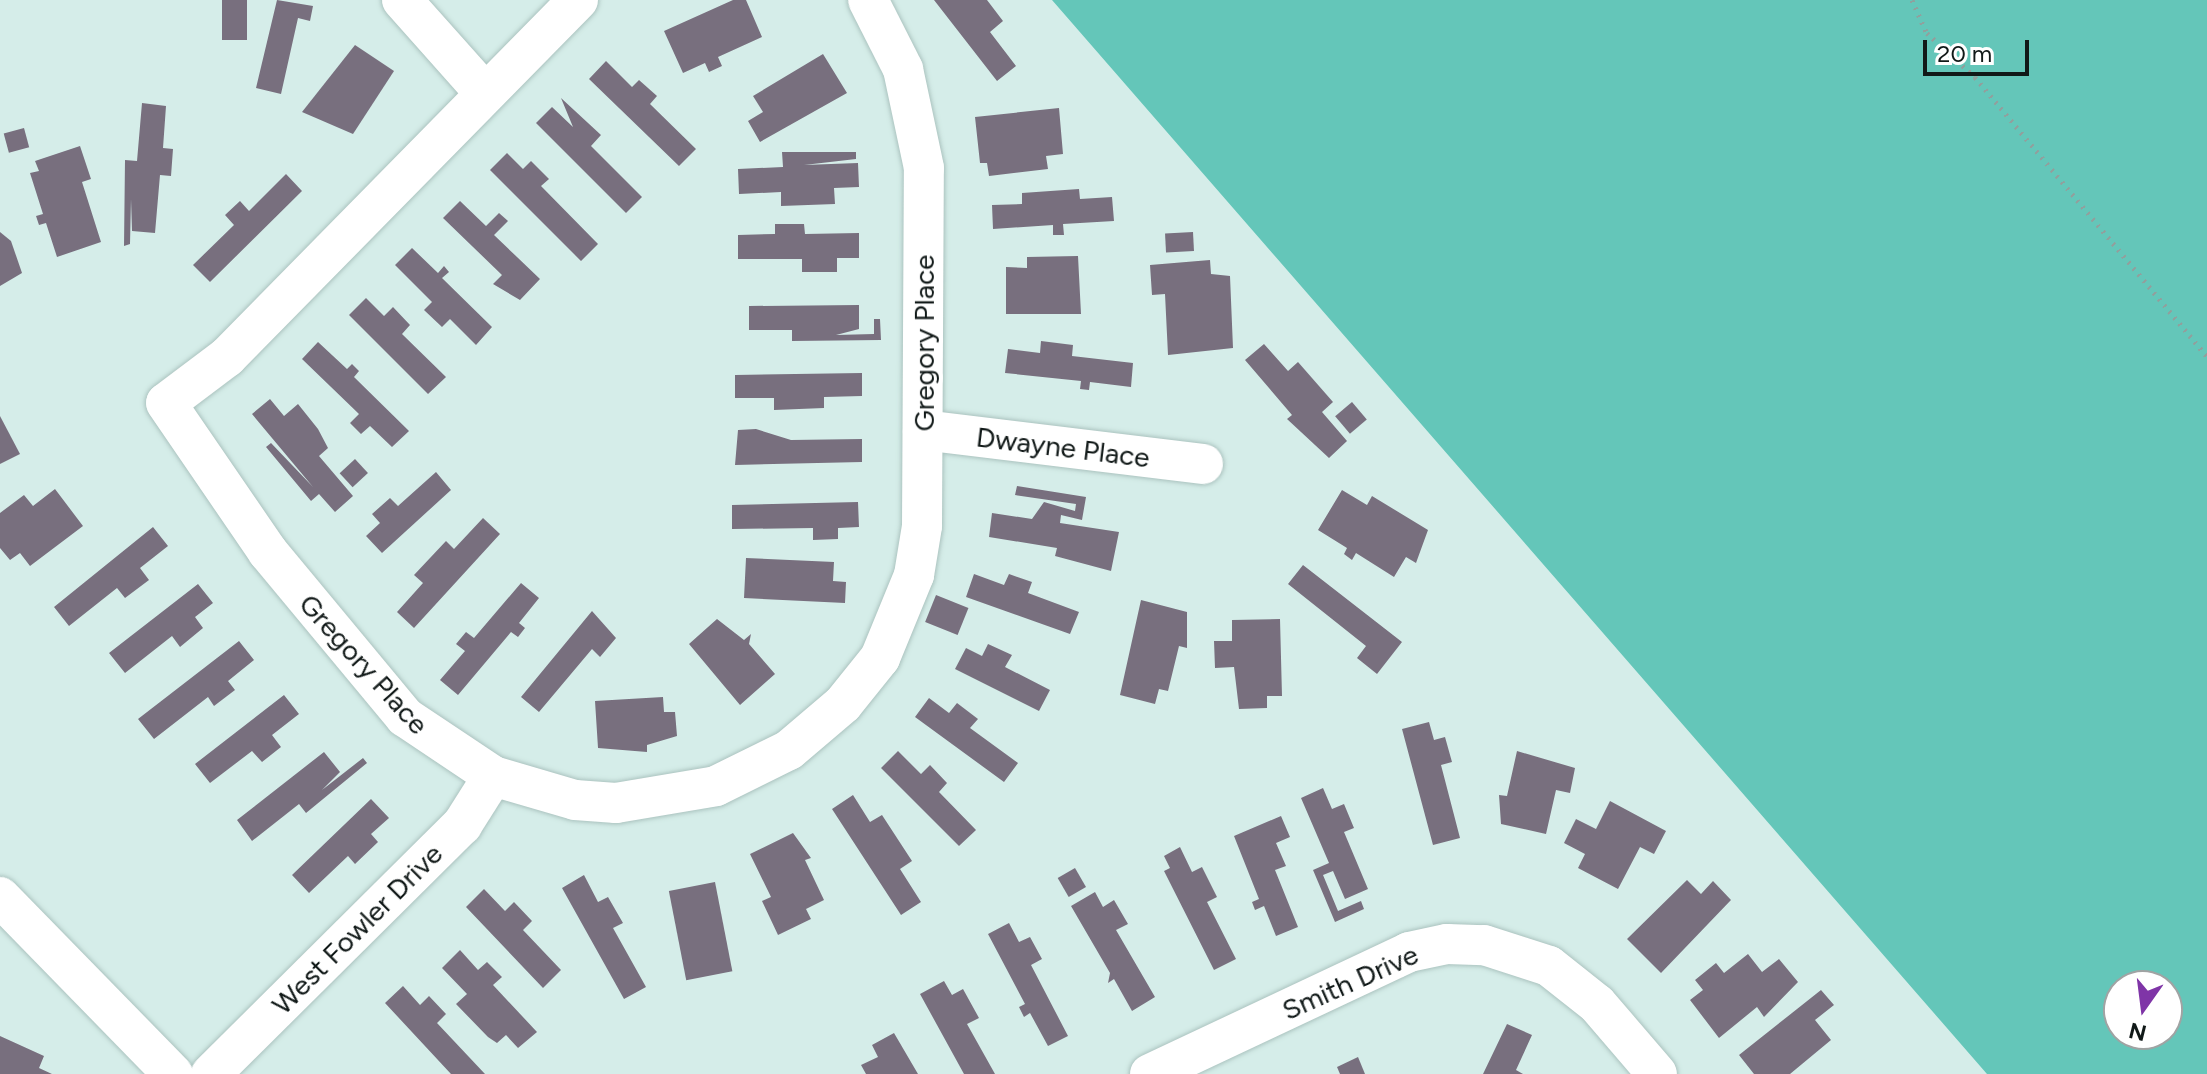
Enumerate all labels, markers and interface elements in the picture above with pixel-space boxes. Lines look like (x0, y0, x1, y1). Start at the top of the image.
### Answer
scale bar (1927, 24, 2033, 74)
text: 20 m (1937, 39, 1992, 68)
street label: Gregory Place (907, 255, 941, 431)
street label: Dwayne Place (974, 420, 1152, 474)
street label: Gregory Place (292, 587, 436, 741)
street label: West Fowler Drive (265, 837, 449, 1021)
street label: Smith Drive (1277, 937, 1423, 1027)
north arrow (2103, 970, 2183, 1050)
text: N (2126, 1017, 2149, 1047)

